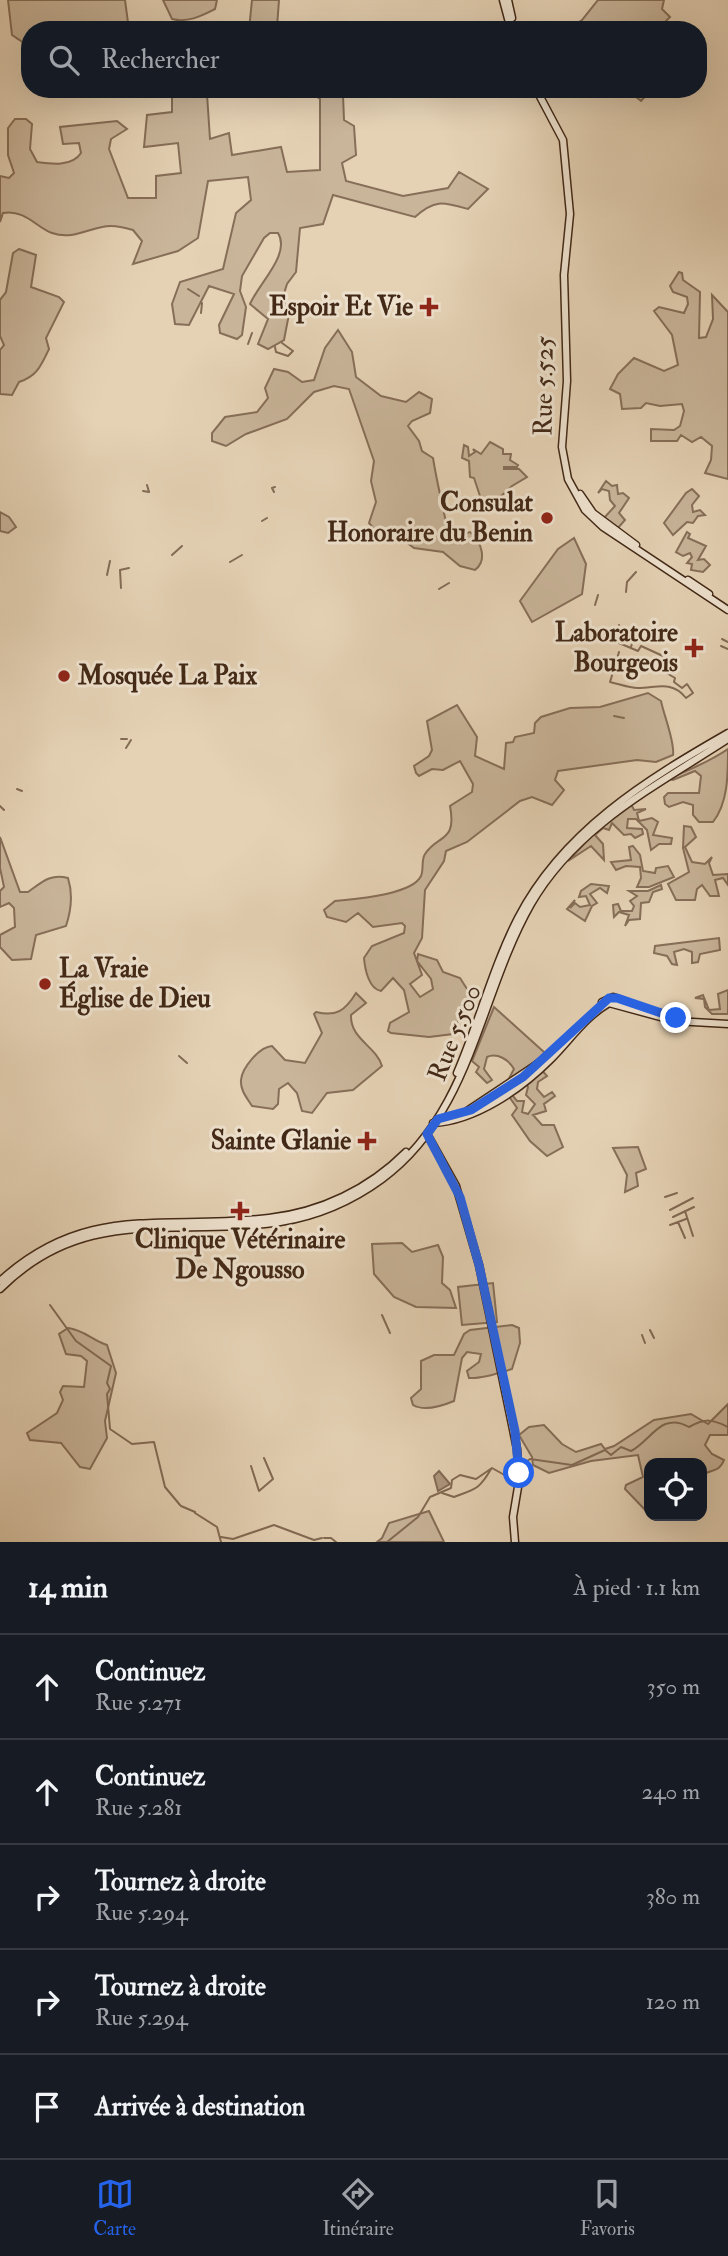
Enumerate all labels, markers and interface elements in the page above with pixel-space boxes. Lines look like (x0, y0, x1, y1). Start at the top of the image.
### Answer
search box (21, 21, 707, 98)
icon: search (45, 41, 83, 79)
text: Rechercher (101, 44, 220, 76)
place label: Espoir Et Vie (269, 291, 413, 324)
marker: Espoir Et Vie (419, 297, 439, 317)
street label: Rue 5.525 (527, 335, 561, 436)
place label: Consulat Honoraire du Benin (327, 487, 534, 549)
marker: Consulat Honoraire du Benin (539, 510, 555, 526)
place label: Laboratoire Bourgeois (555, 617, 678, 680)
marker: Laboratoire Bourgeois (684, 638, 704, 658)
place label: Mosquée La Paix (77, 660, 258, 693)
marker: Mosquée La Paix (56, 668, 72, 684)
place label: La Vraie Église de Dieu (59, 953, 211, 1016)
marker: La Vraie Église de Dieu (37, 976, 53, 992)
street label: Rue 5.500 (421, 980, 489, 1086)
route end (660, 1002, 691, 1033)
place label: Sainte Glanie (211, 1125, 351, 1157)
marker: Sainte Glanie (357, 1131, 377, 1151)
marker: Clinique Vétérinaire De Ngousso (230, 1201, 250, 1221)
place label: Clinique Vétérinaire De Ngousso (135, 1224, 345, 1287)
route start (503, 1457, 534, 1488)
map controls (644, 1458, 707, 1521)
button: locate (644, 1458, 707, 1521)
text: 14 min (28, 1569, 108, 1606)
text: À pied · 1.1 km (573, 1573, 700, 1602)
text: Continuez (95, 1656, 205, 1688)
icon: ahead (28, 1668, 66, 1706)
text: 350 m (647, 1672, 700, 1701)
text: Rue 5.271 (95, 1688, 182, 1717)
text: Continuez (95, 1761, 205, 1793)
icon: ahead (28, 1773, 66, 1811)
text: 240 m (641, 1777, 700, 1806)
text: Rue 5.281 (95, 1793, 182, 1822)
text: Tournez à droite (95, 1866, 266, 1898)
icon: right (28, 1878, 66, 1916)
text: 380 m (646, 1882, 700, 1911)
text: Rue 5.294 (95, 1898, 188, 1927)
text: Tournez à droite (95, 1971, 266, 2003)
icon: right (28, 1983, 66, 2021)
text: 120 m (646, 1987, 700, 2016)
text: Rue 5.294 (95, 2003, 188, 2032)
icon: arrive (28, 2088, 66, 2126)
text: Arrivée à destination (95, 2091, 305, 2123)
tab: Carte (93, 2175, 136, 2241)
tab: Itinéraire (322, 2175, 394, 2241)
tab: Favoris (580, 2175, 635, 2241)

